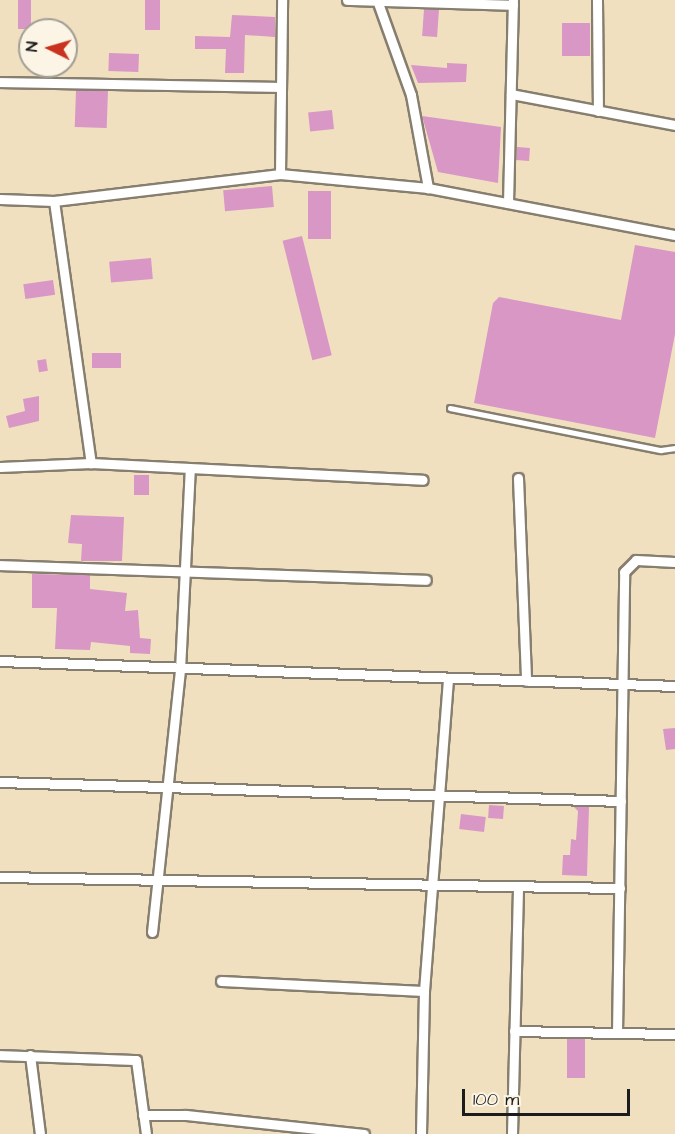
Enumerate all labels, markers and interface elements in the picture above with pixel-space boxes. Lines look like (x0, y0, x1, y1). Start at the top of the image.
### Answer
north arrow (18, 18, 78, 78)
text: N (21, 41, 43, 53)
scale bar (465, 1077, 633, 1115)
text: 100 m (473, 1087, 519, 1112)

